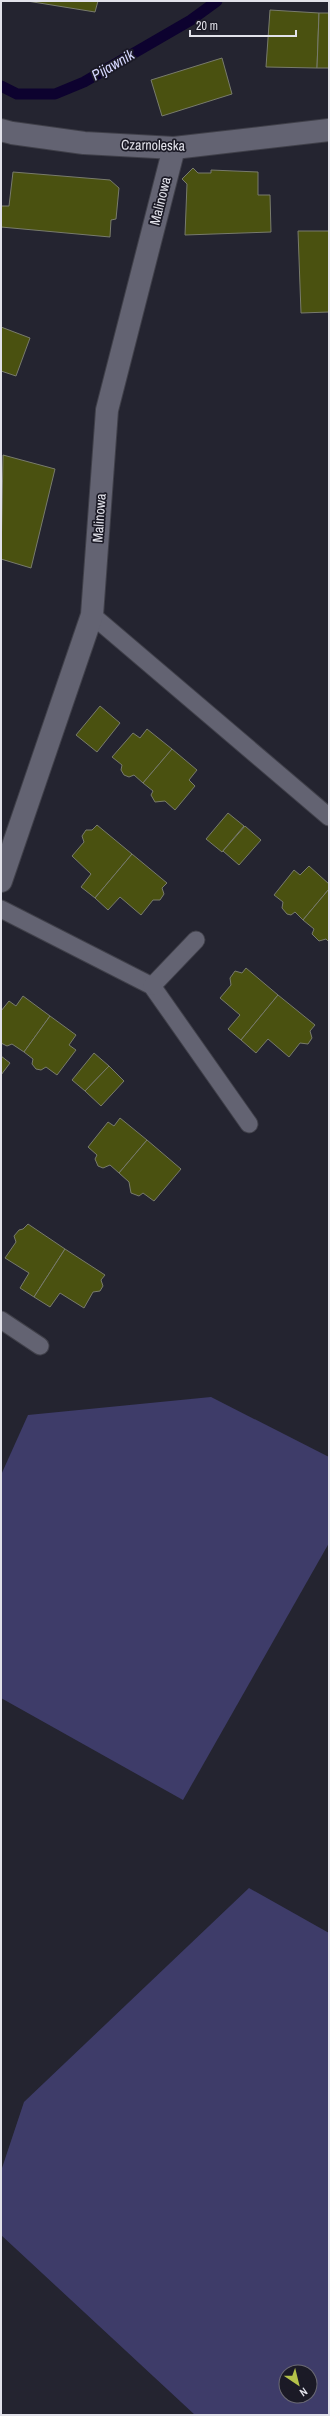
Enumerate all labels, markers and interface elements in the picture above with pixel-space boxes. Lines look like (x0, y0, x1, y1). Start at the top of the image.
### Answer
scale bar (190, 12, 296, 38)
text: 20 m (196, 18, 218, 34)
water label: Pijawnik (87, 43, 139, 85)
street label: Czarnoleska (121, 135, 186, 155)
street label: Malinowa (145, 174, 175, 227)
street label: Malinowa (88, 492, 110, 543)
north arrow (278, 2364, 318, 2404)
text: N (297, 2385, 310, 2400)

